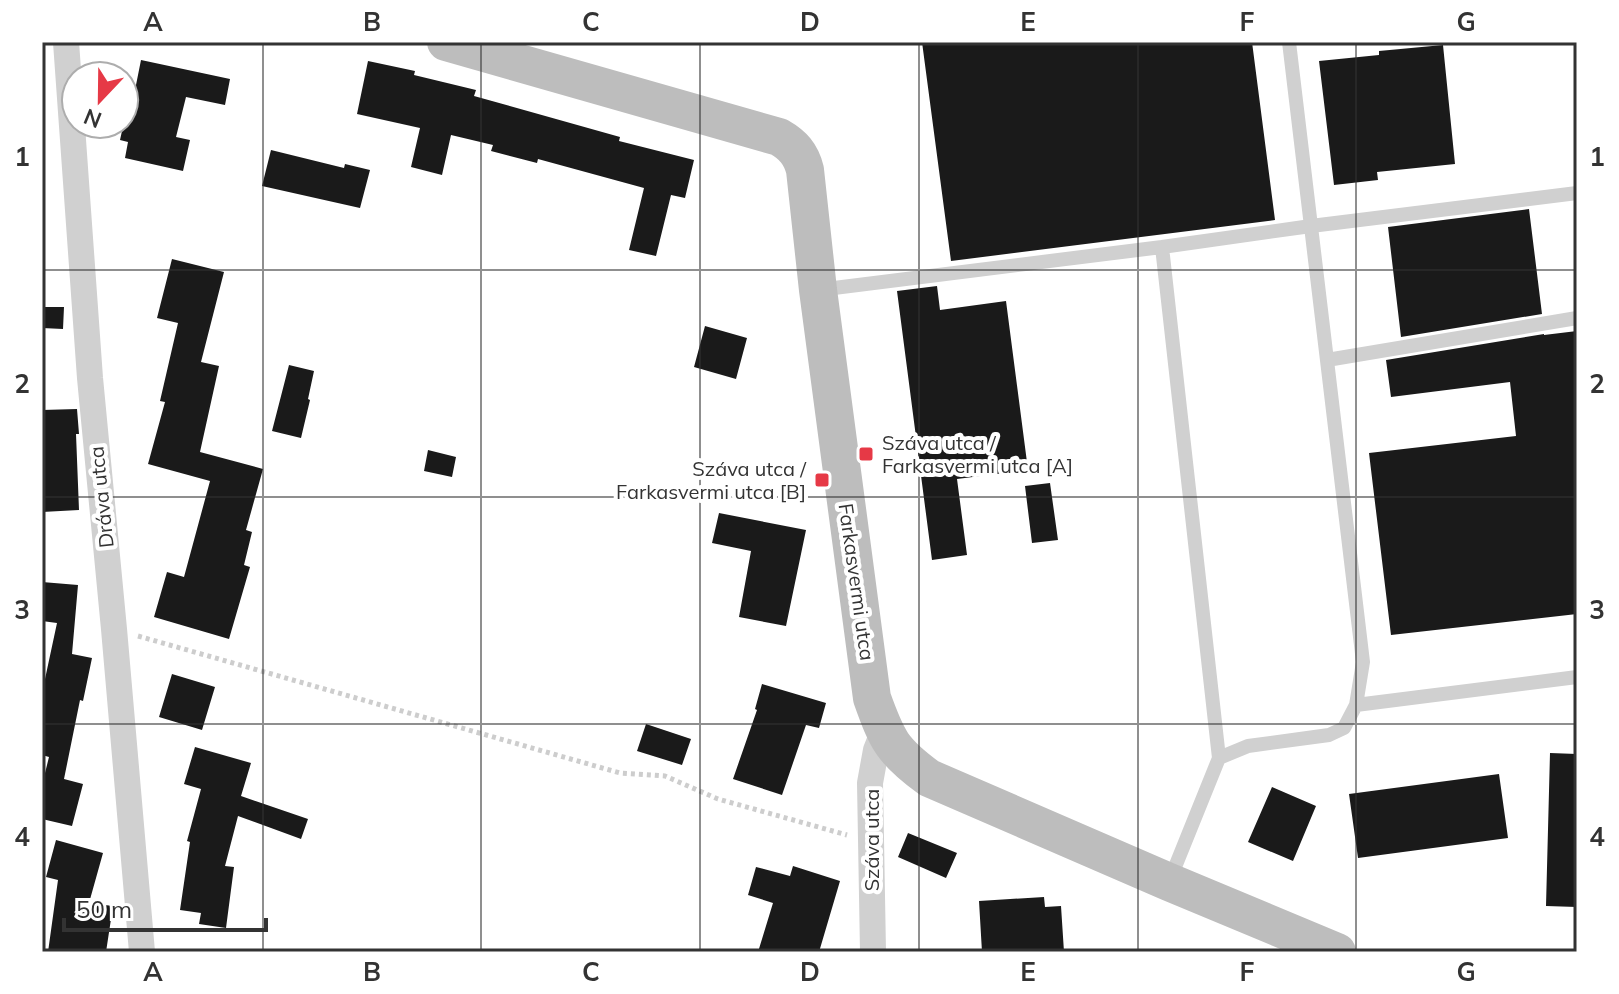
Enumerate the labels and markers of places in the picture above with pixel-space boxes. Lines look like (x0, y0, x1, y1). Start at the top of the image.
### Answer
place label: Száva utca / Farkasvermi utca [A] (882, 430, 1073, 478)
marker: Száva utca / Farkasvermi utca [A] (857, 445, 875, 463)
place label: Száva utca / Farkasvermi utca [B] (616, 456, 807, 504)
marker: Száva utca / Farkasvermi utca [B] (813, 471, 831, 489)

